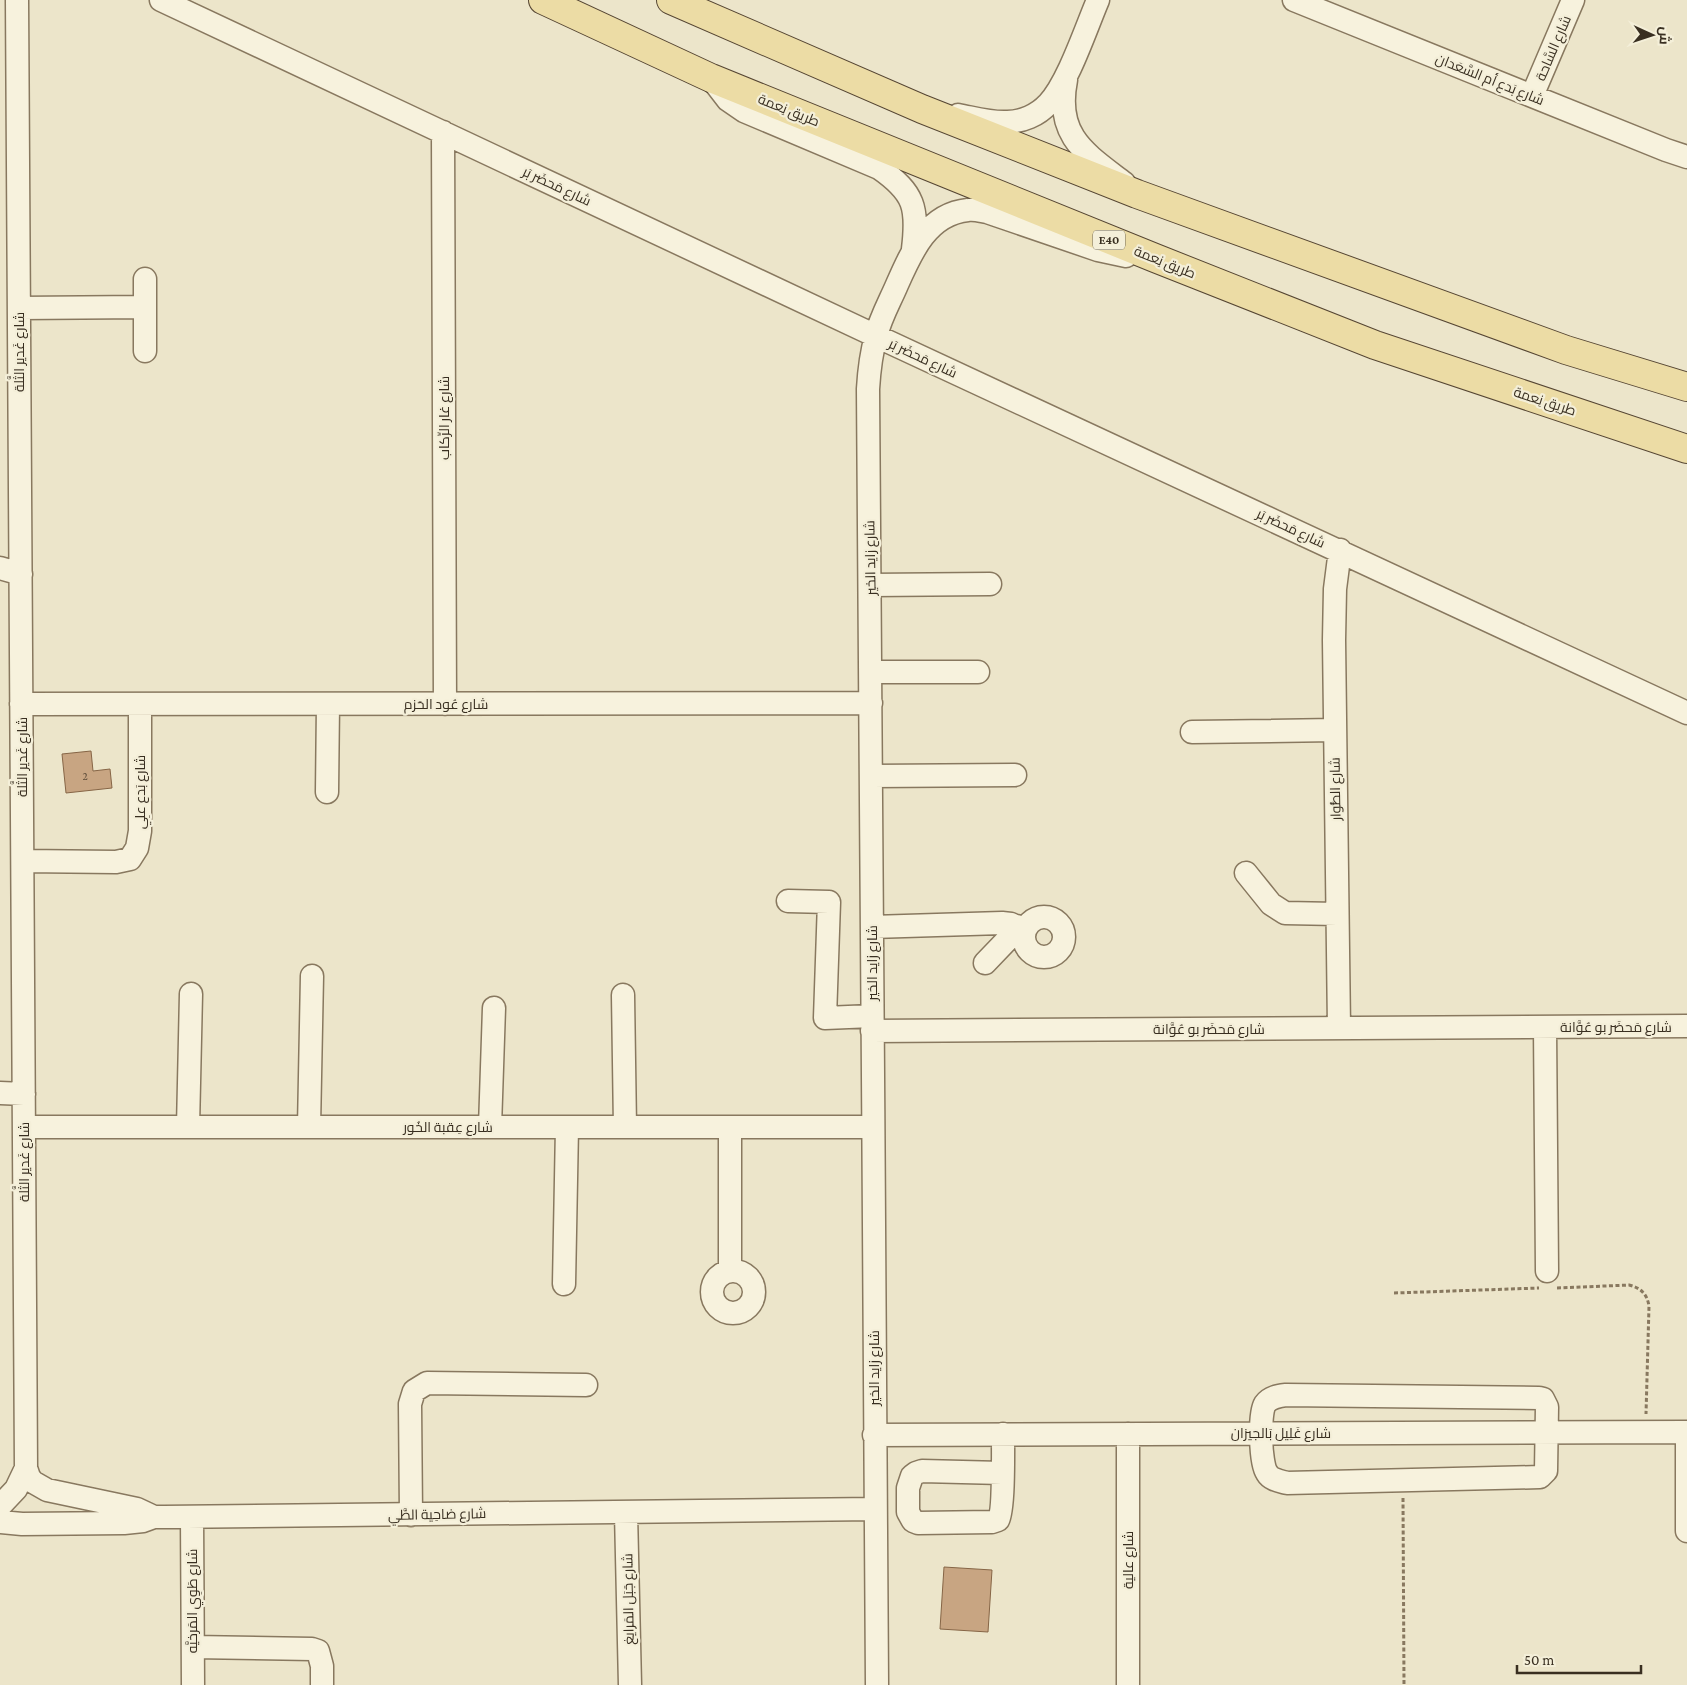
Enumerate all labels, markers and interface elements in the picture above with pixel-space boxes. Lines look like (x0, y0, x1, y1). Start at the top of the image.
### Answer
north arrow (1627, 10, 1677, 60)
street label: شارع السَّاحة (1532, 13, 1575, 83)
text: ش (1656, 26, 1673, 45)
street label: شارع بَدع أم السَّعَدان (1433, 49, 1547, 110)
street label: طريق نِعمة (756, 90, 822, 130)
street label: شارع مَحضَر بَر (519, 163, 594, 210)
road number: E40 (1093, 230, 1125, 250)
street label: طريق نِعمة (1132, 242, 1198, 282)
street label: شارع غَدير الثَّلة (7, 312, 28, 392)
street label: شارع مَحضَر بَر (885, 335, 960, 382)
street label: شارع غار الرِّكاب (436, 376, 453, 460)
street label: طريق نِعمة (1511, 383, 1578, 420)
street label: شارع مَحضَر بَر (1253, 505, 1328, 552)
street label: شارع زايد الخير (861, 520, 880, 597)
street label: شارع عُود الحَزم (404, 696, 488, 714)
street label: شارع غَدير الثَّلة (10, 717, 31, 797)
street label: شارع بَدع علِي (132, 755, 152, 829)
street label: شارع الطُّوار (1326, 757, 1345, 822)
house number: 2 (82, 770, 88, 782)
street label: شارع زايد الخير (864, 925, 881, 1002)
street label: شارع مَحضَر بو عُوَّانة (1560, 1019, 1672, 1036)
street label: شارع مَحضَر بو عُوَّانة (1153, 1021, 1265, 1038)
street label: شارع عِقبة الخُور (402, 1119, 493, 1136)
street label: شارع غَدير الثَّلة (12, 1122, 33, 1202)
street label: شارع زايد الخير (866, 1330, 883, 1407)
street label: شارع غَلِيل بَالجيزان (1231, 1425, 1331, 1442)
street label: شارع ضاحِية الطَّي (388, 1505, 486, 1527)
street label: شارع عالية (1120, 1531, 1137, 1589)
street label: شارع طَوِي المَرخيَّه (184, 1549, 204, 1653)
street label: شارع جَبَل المَرايغ (619, 1553, 638, 1645)
scale bar (1517, 1642, 1641, 1674)
text: 50 m (1524, 1652, 1554, 1668)

